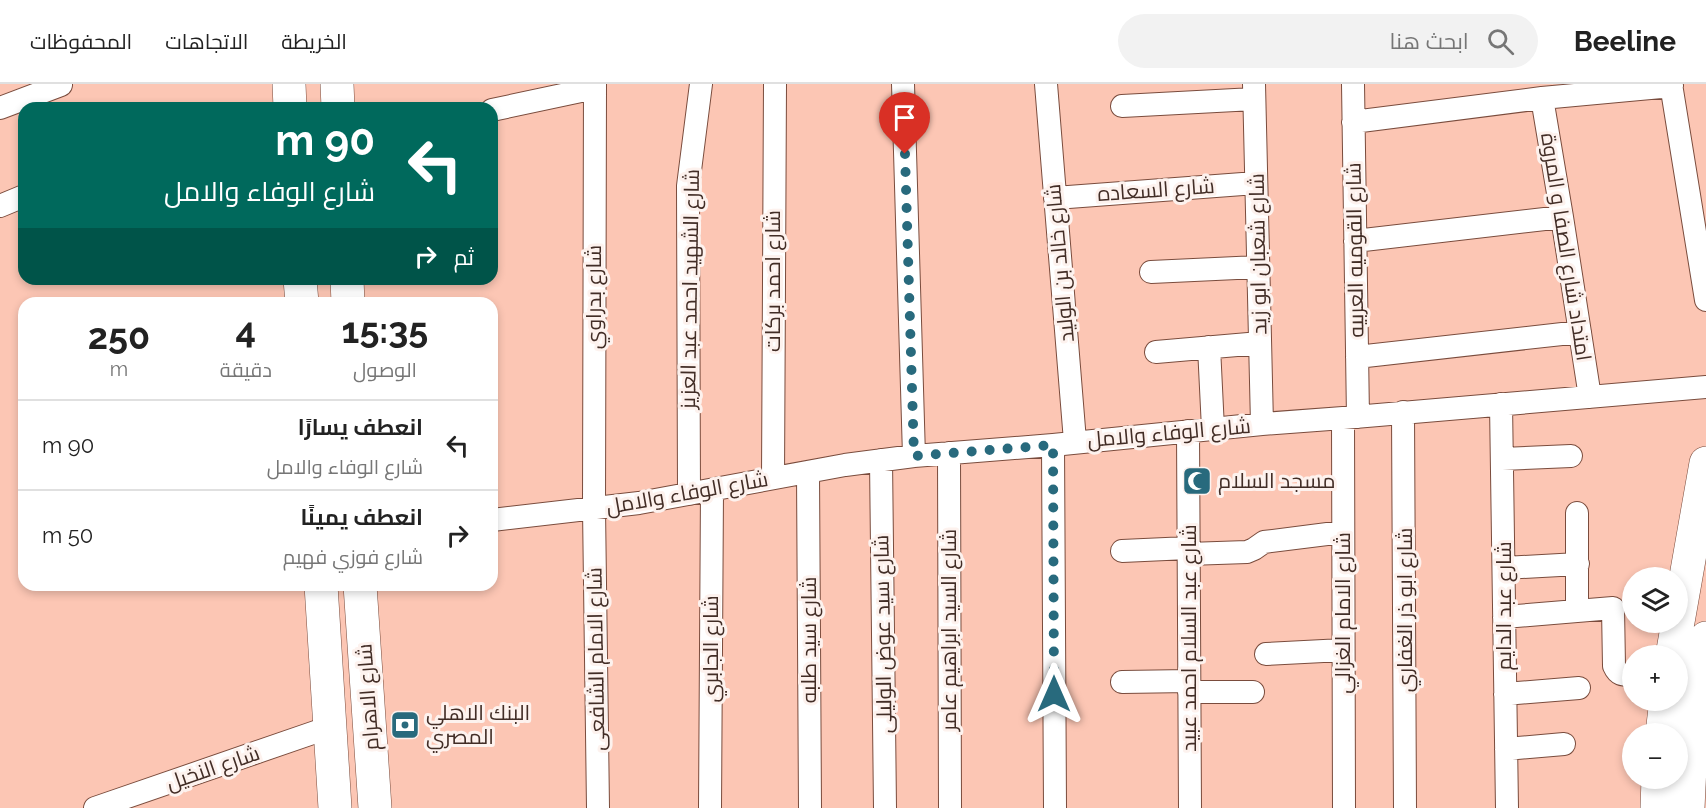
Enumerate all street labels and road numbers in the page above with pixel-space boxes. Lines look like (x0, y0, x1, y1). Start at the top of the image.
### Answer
street label: امتداد شارع الصفا و المروة (1534, 131, 1597, 363)
street label: شارع القوميه العربيه (1340, 162, 1371, 338)
street label: شارع الشهيد احمد عبد العزيز (675, 169, 706, 410)
street label: شارع السعاده (1096, 173, 1216, 208)
street label: شارع شعبان ابو زيد (1244, 173, 1273, 335)
street label: شارع خالد بن الوليد (1040, 183, 1081, 343)
street label: شارع احمد بركات (760, 210, 787, 352)
street label: شارع بدراوي (581, 245, 610, 349)
street label: شارع الوفاء والامل (1086, 413, 1252, 454)
street label: شارع الوفاء والامل (604, 466, 770, 521)
street label: شارع عبد السلام احمد عبيد (1176, 524, 1203, 752)
street label: شارع ابو ذر الغفاري (1392, 528, 1421, 692)
street label: شارع السيد ابراهيم عامر (936, 529, 963, 732)
street label: شارع الامام الغزالي (1330, 532, 1359, 694)
street label: شارع سيد عوض الوليلى (868, 534, 899, 734)
street label: شارع عبد الدايم (1491, 542, 1518, 670)
street label: شارع الامام الشافعى (581, 567, 612, 751)
street label: شارع سيد طلبه (796, 577, 823, 703)
street label: شارع الجابري (698, 595, 727, 703)
street label: شارع الاهرام (351, 643, 386, 751)
street label: شارع النخيل (163, 740, 263, 797)

